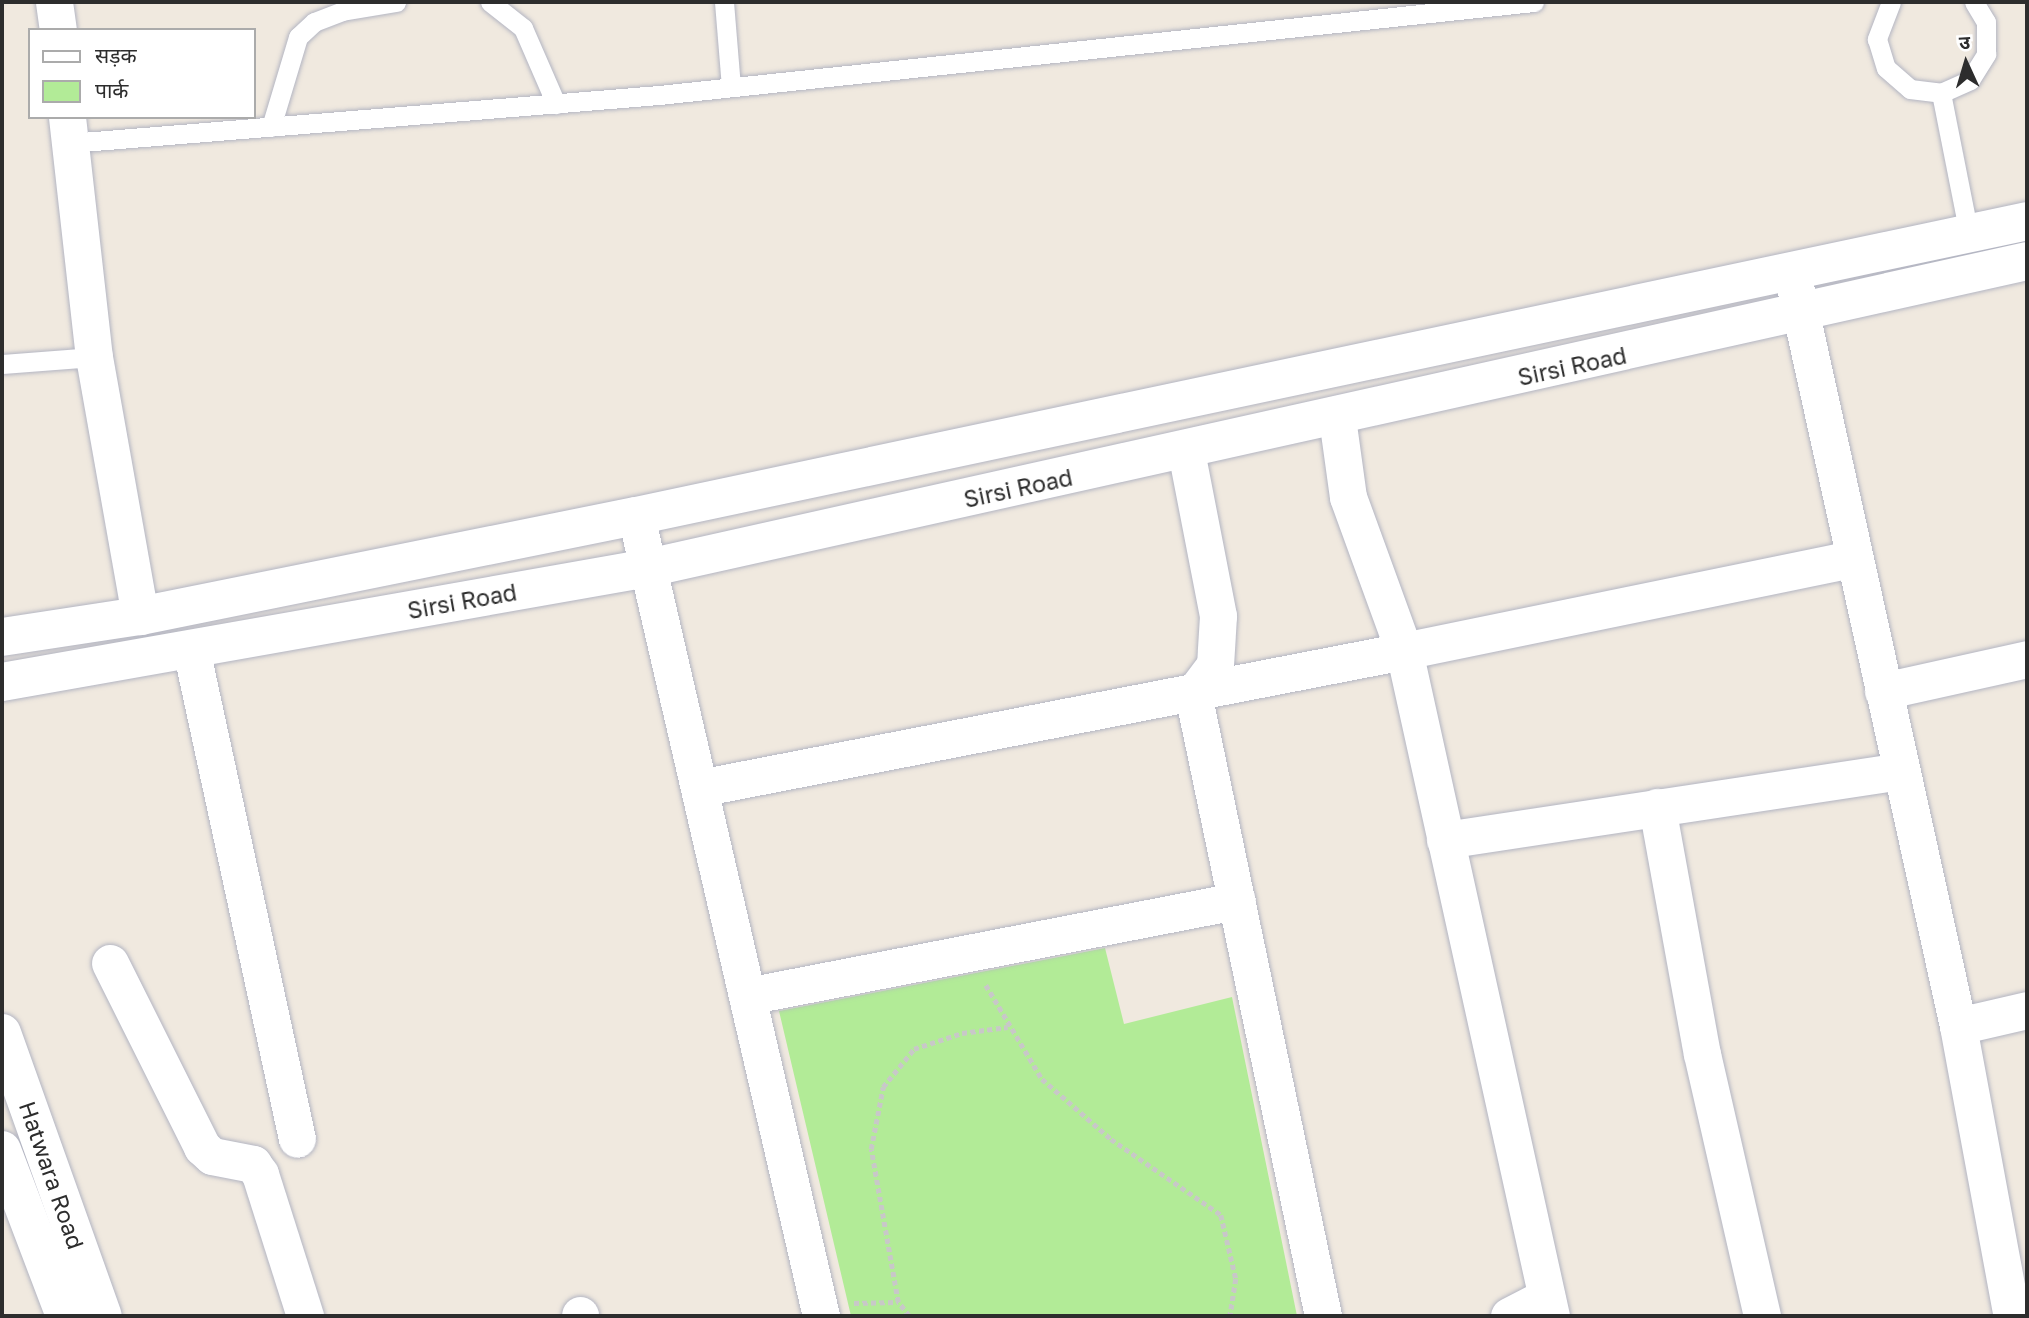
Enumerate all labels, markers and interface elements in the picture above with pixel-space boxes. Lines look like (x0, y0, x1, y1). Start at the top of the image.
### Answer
legend (28, 28, 256, 119)
north arrow (1931, 28, 2001, 98)
text: उ (1958, 30, 1971, 53)
text: सड़क (95, 42, 137, 68)
text: पार्क (95, 77, 129, 103)
street label: Sirsi Road (1515, 341, 1629, 391)
street label: Sirsi Road (961, 463, 1075, 513)
street label: Sirsi Road (405, 578, 519, 624)
street label: Hatwara Road (14, 1097, 90, 1253)

